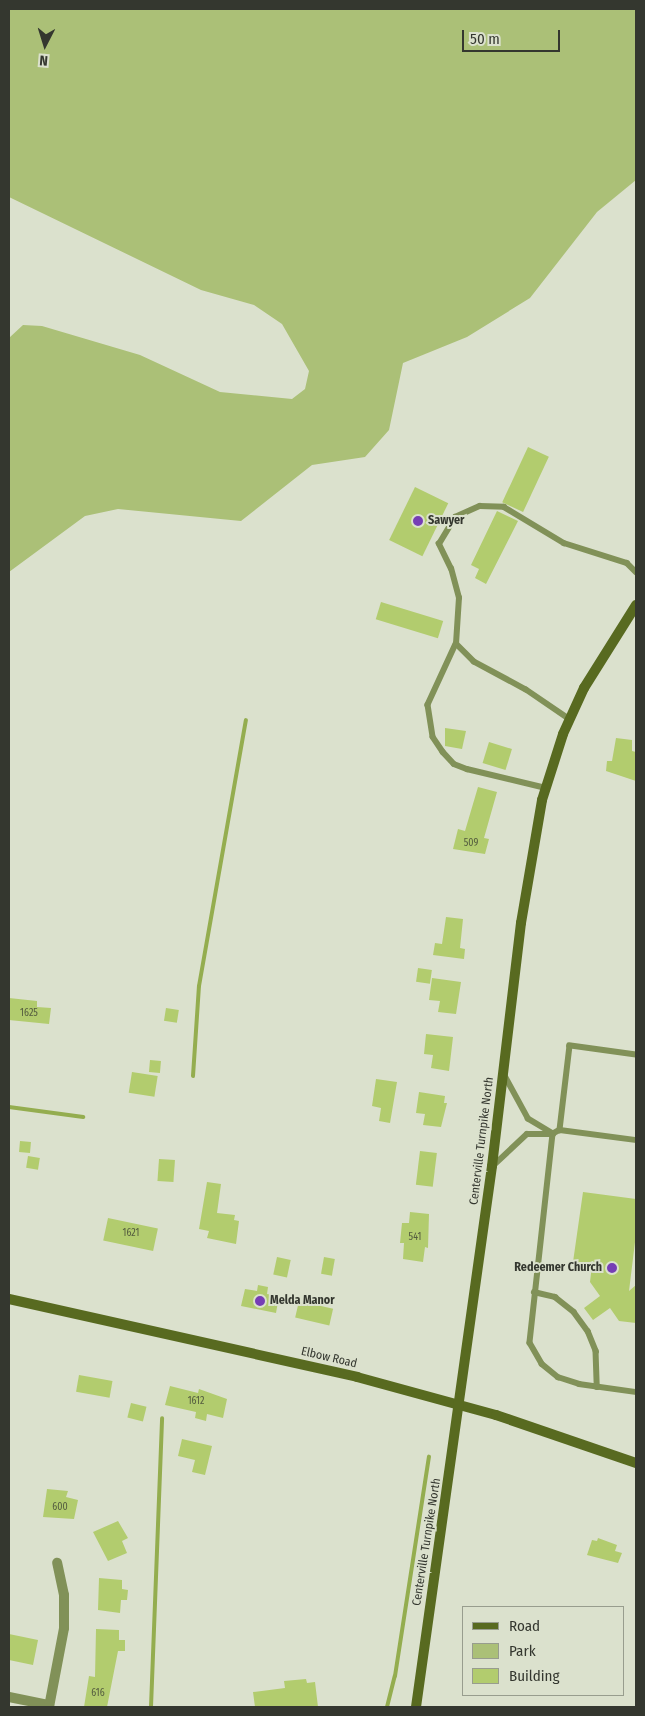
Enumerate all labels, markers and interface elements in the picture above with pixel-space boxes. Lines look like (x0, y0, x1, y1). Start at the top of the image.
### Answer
north arrow (20, 20, 70, 70)
scale bar (465, 20, 562, 52)
text: 50 m (470, 30, 500, 48)
text: N (39, 52, 49, 69)
place label: Sawyer (428, 514, 464, 528)
marker: Sawyer (412, 515, 424, 527)
house number: 509 (464, 838, 478, 850)
house number: 1625 (20, 1008, 38, 1020)
street label: Centerville Turnpike North (467, 1076, 497, 1206)
house number: 1621 (123, 1228, 139, 1240)
house number: 541 (409, 1232, 421, 1244)
place label: Redeemer Church (514, 1261, 602, 1275)
marker: Redeemer Church (606, 1262, 618, 1274)
place label: Melda Manor (270, 1294, 335, 1308)
marker: Melda Manor (254, 1295, 266, 1307)
street label: Elbow Road (300, 1345, 358, 1371)
house number: 1612 (188, 1396, 204, 1408)
street label: Centerville Turnpike North (410, 1477, 444, 1607)
house number: 600 (52, 1502, 68, 1514)
legend (462, 1606, 625, 1696)
text: Road (509, 1617, 540, 1635)
text: Park (509, 1642, 536, 1660)
text: Building (509, 1667, 560, 1685)
house number: 616 (91, 1688, 105, 1700)

